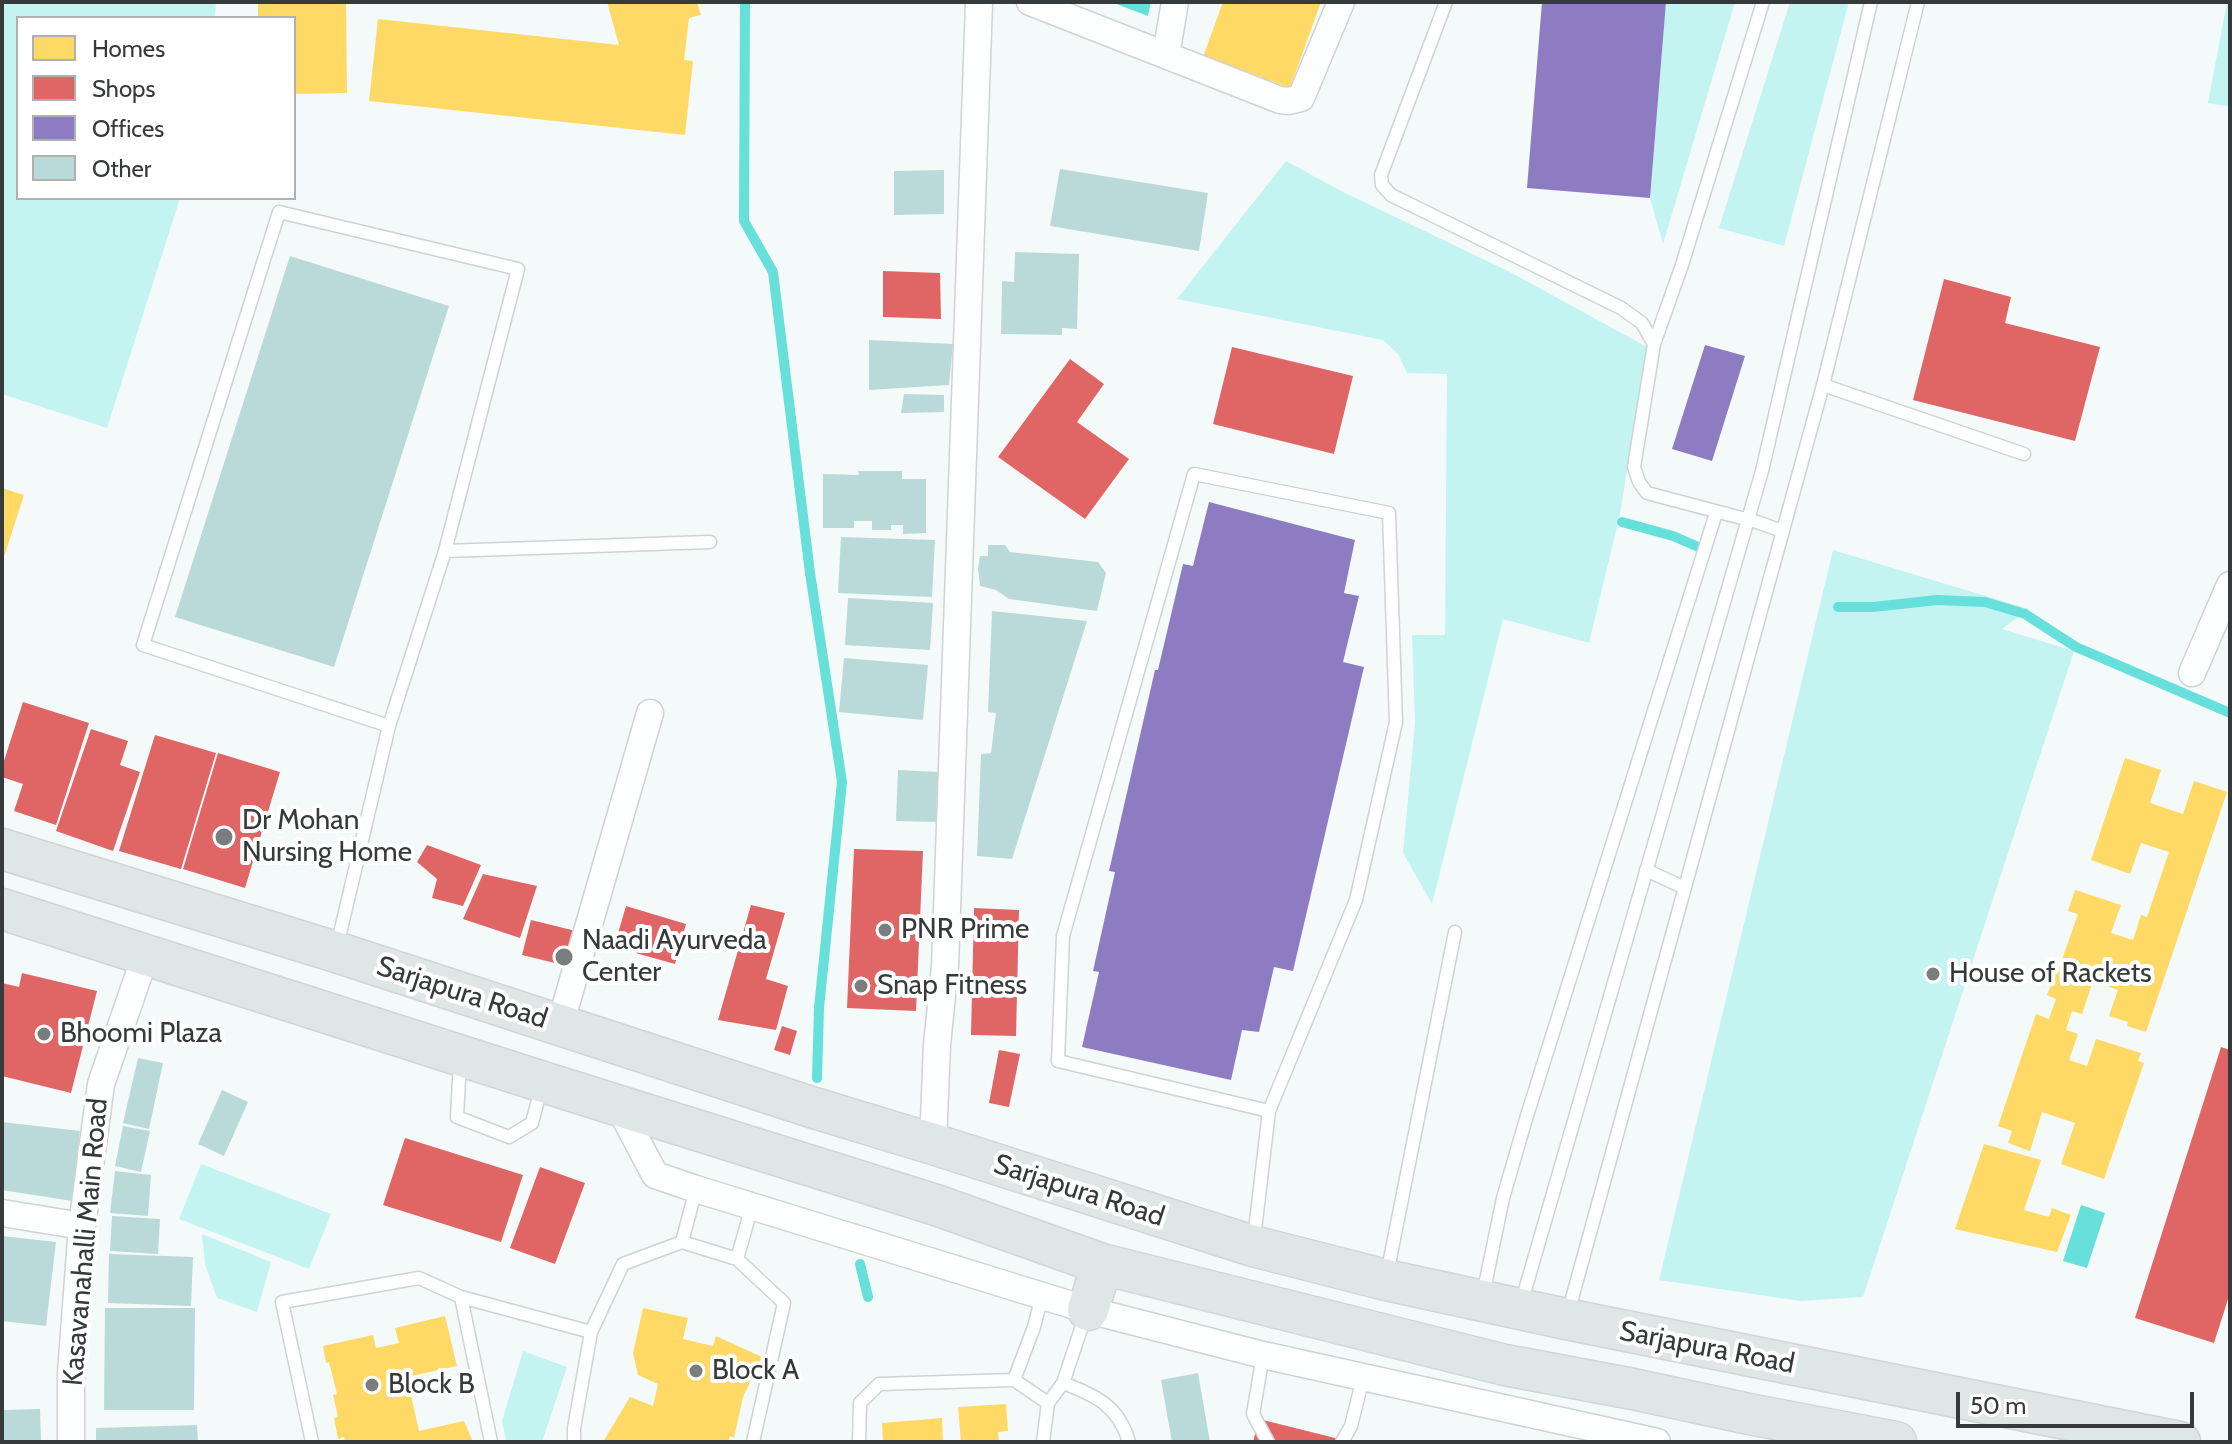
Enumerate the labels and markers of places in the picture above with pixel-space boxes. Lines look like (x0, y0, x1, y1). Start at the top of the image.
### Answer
place label: Dr Mohan Nursing Home (242, 804, 412, 870)
marker: Dr Mohan Nursing Home (213, 826, 235, 848)
place label: PNR Prime (901, 913, 1029, 947)
marker: PNR Prime (876, 921, 894, 939)
place label: Naadi Ayurveda Center (582, 924, 767, 990)
marker: Naadi Ayurveda Center (553, 946, 575, 968)
place label: House of Rackets (1949, 957, 2152, 991)
marker: House of Rackets (1924, 965, 1942, 983)
place label: Snap Fitness (877, 969, 1027, 1003)
marker: Snap Fitness (852, 977, 870, 995)
place label: Bhoomi Plaza (60, 1017, 222, 1051)
marker: Bhoomi Plaza (35, 1025, 53, 1043)
place label: Block A (712, 1354, 799, 1388)
marker: Block A (687, 1362, 705, 1380)
place label: Block B (388, 1368, 475, 1402)
marker: Block B (363, 1376, 381, 1394)

